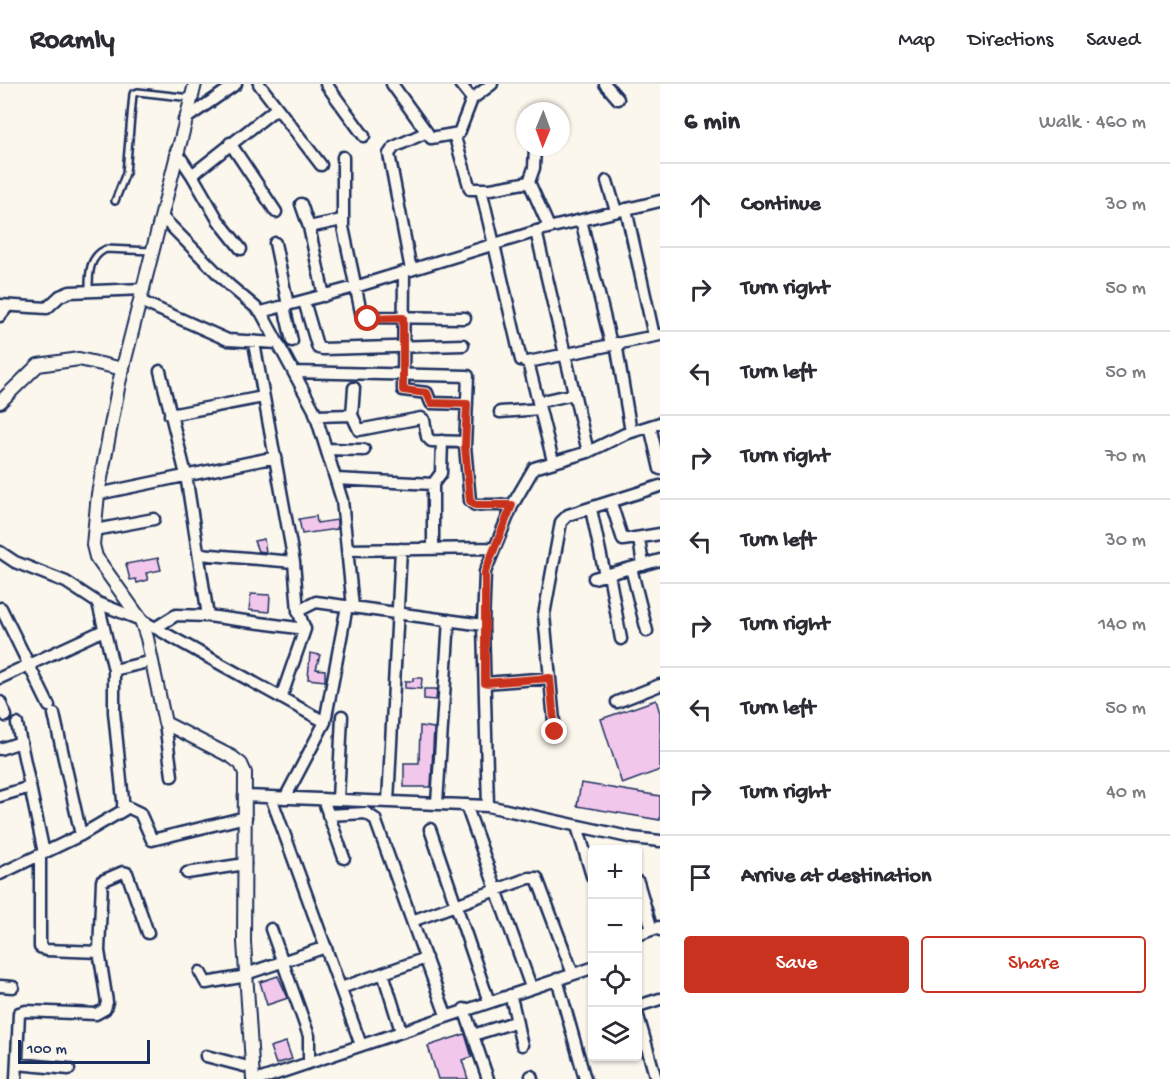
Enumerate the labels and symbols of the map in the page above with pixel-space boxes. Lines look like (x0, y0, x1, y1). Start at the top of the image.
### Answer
north arrow (516, 102, 570, 156)
route start (354, 305, 380, 331)
route end (541, 718, 567, 744)
scale bar (18, 1037, 150, 1064)

